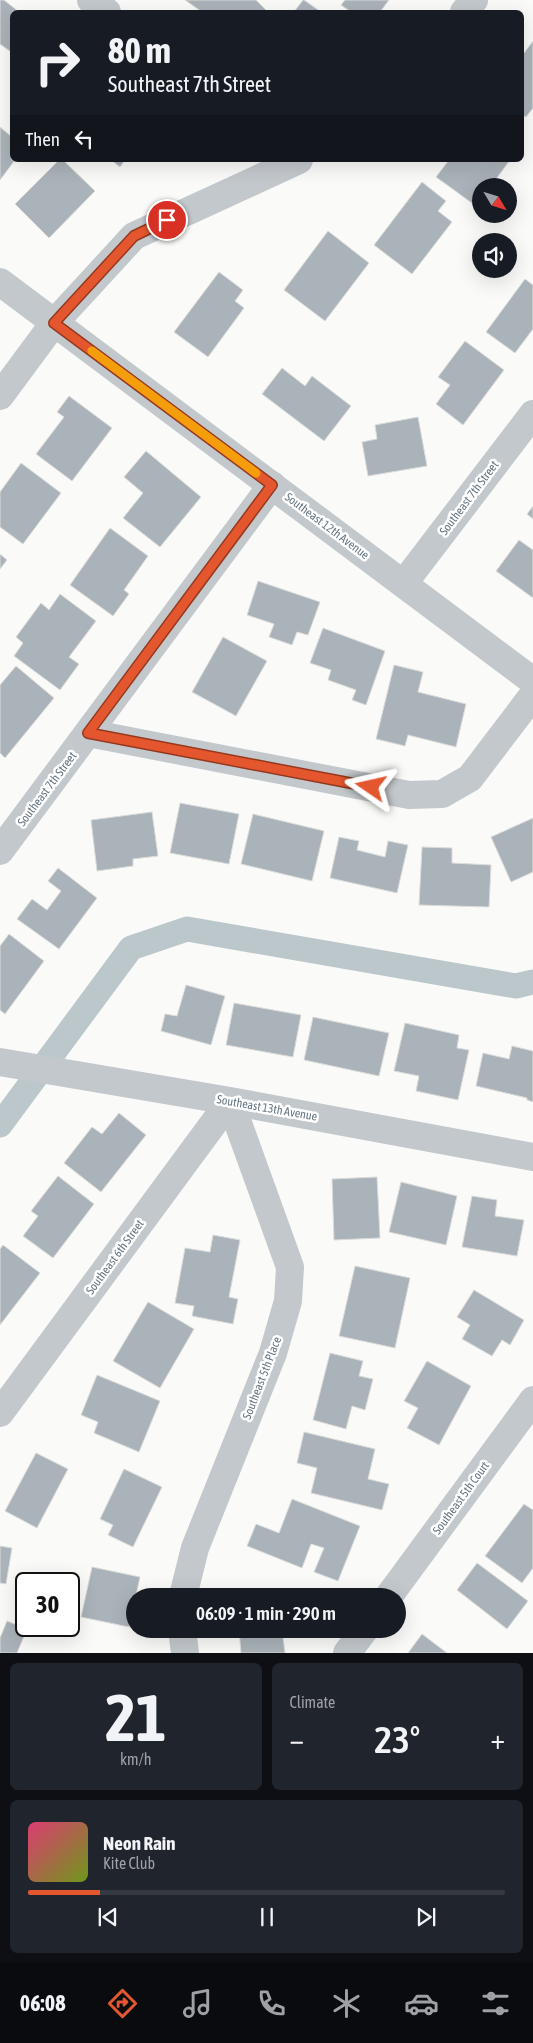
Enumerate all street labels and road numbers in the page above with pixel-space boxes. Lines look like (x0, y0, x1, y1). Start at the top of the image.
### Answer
street label: Southeast 7th Street (437, 458, 502, 538)
street label: Southeast 12th Avenue (282, 490, 372, 562)
street label: Southeast 7th Street (15, 749, 80, 829)
street label: Southeast 13th Avenue (216, 1092, 318, 1124)
street label: Southeast 6th Street (83, 1216, 147, 1297)
street label: Southeast 5th Place (240, 1335, 284, 1421)
street label: Southeast 5th Court (430, 1459, 492, 1537)

